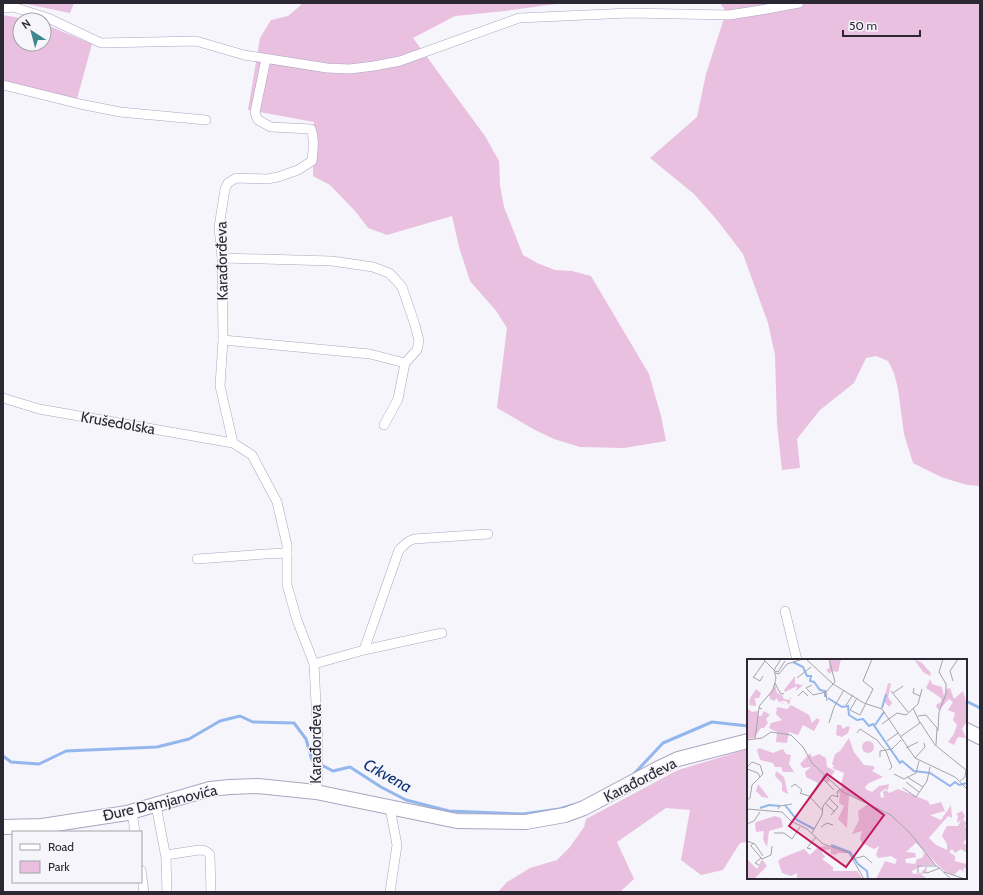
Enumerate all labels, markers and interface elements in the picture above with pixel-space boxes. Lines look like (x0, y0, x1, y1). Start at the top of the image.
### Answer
north arrow (12, 12, 52, 52)
scale bar (843, 12, 920, 38)
text: N (19, 16, 33, 32)
text: 50 m (849, 18, 877, 33)
street label: Karađorđeva (212, 220, 232, 301)
street label: Krušedolska (79, 408, 157, 439)
inset map (747, 659, 967, 879)
street label: Karađorđeva (307, 704, 325, 784)
street label: Karađorđeva (601, 754, 680, 806)
water label: Crkvena (360, 755, 415, 796)
street label: Đure Damjanovića (101, 781, 220, 825)
legend (12, 831, 142, 883)
text: Road (48, 839, 74, 854)
text: Park (48, 859, 70, 874)

